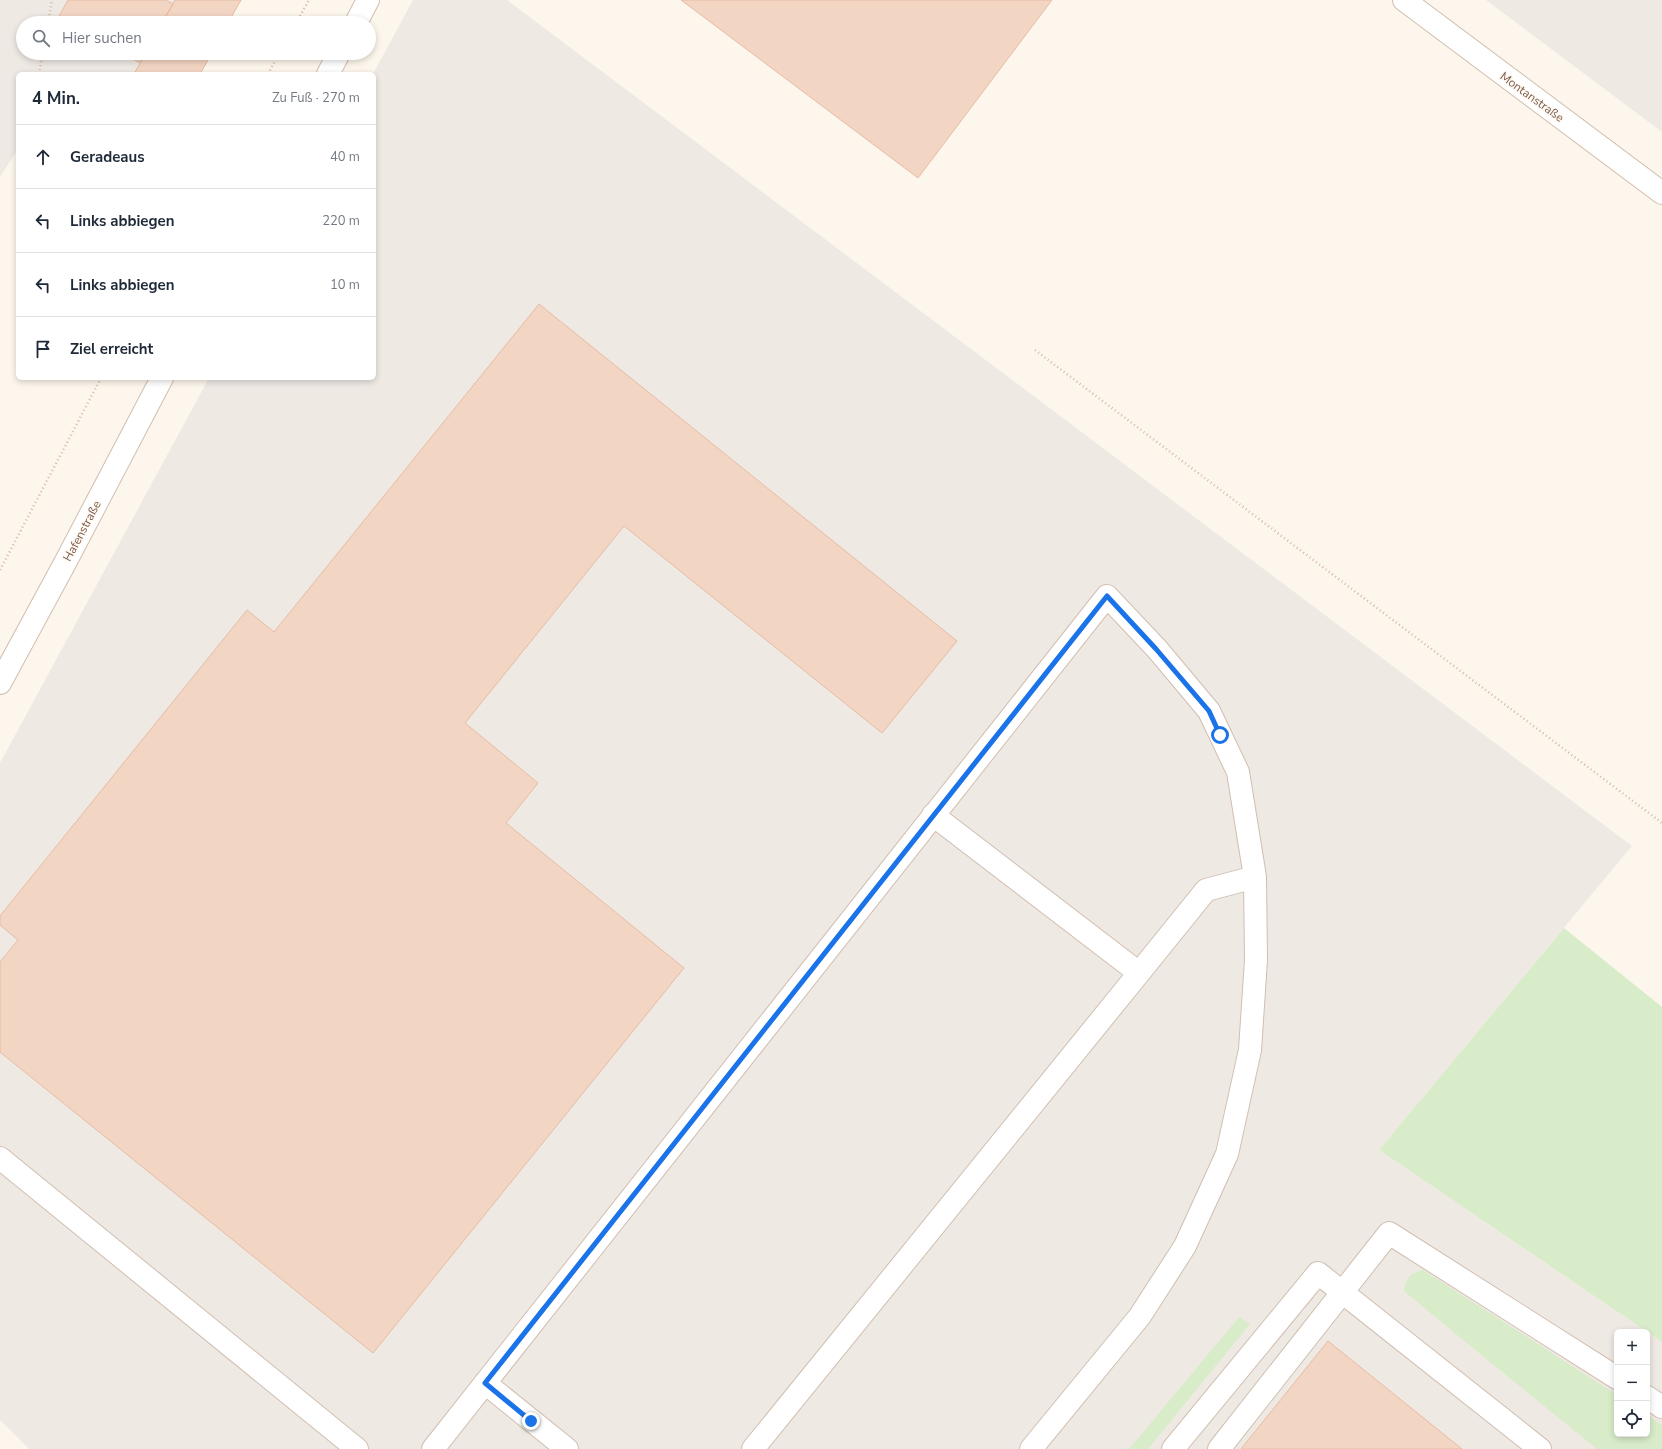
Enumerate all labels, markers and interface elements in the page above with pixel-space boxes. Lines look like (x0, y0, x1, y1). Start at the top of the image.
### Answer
search box (16, 16, 376, 60)
icon: search (30, 27, 52, 49)
text: Hier suchen (62, 28, 142, 48)
street label: Montanstraße (1497, 68, 1567, 126)
text: 4 Min. (32, 87, 80, 110)
text: Zu Fuß · 270 m (272, 89, 360, 107)
icon: ahead (32, 146, 54, 168)
text: Geradeaus (70, 147, 145, 167)
text: 40 m (330, 148, 360, 166)
icon: left (32, 210, 54, 232)
text: Links abbiegen (70, 211, 174, 231)
text: 220 m (322, 212, 360, 230)
icon: left (32, 274, 54, 296)
text: Links abbiegen (70, 275, 174, 295)
text: 10 m (330, 276, 360, 294)
icon: arrive (32, 338, 54, 360)
text: Ziel erreicht (70, 339, 153, 359)
street label: Hafenstraße (59, 498, 105, 564)
route start (1211, 726, 1229, 744)
map controls (1614, 1329, 1650, 1437)
button: + (1614, 1329, 1650, 1365)
button: − (1614, 1365, 1650, 1401)
button: locate (1614, 1401, 1650, 1437)
route end (522, 1412, 540, 1430)

